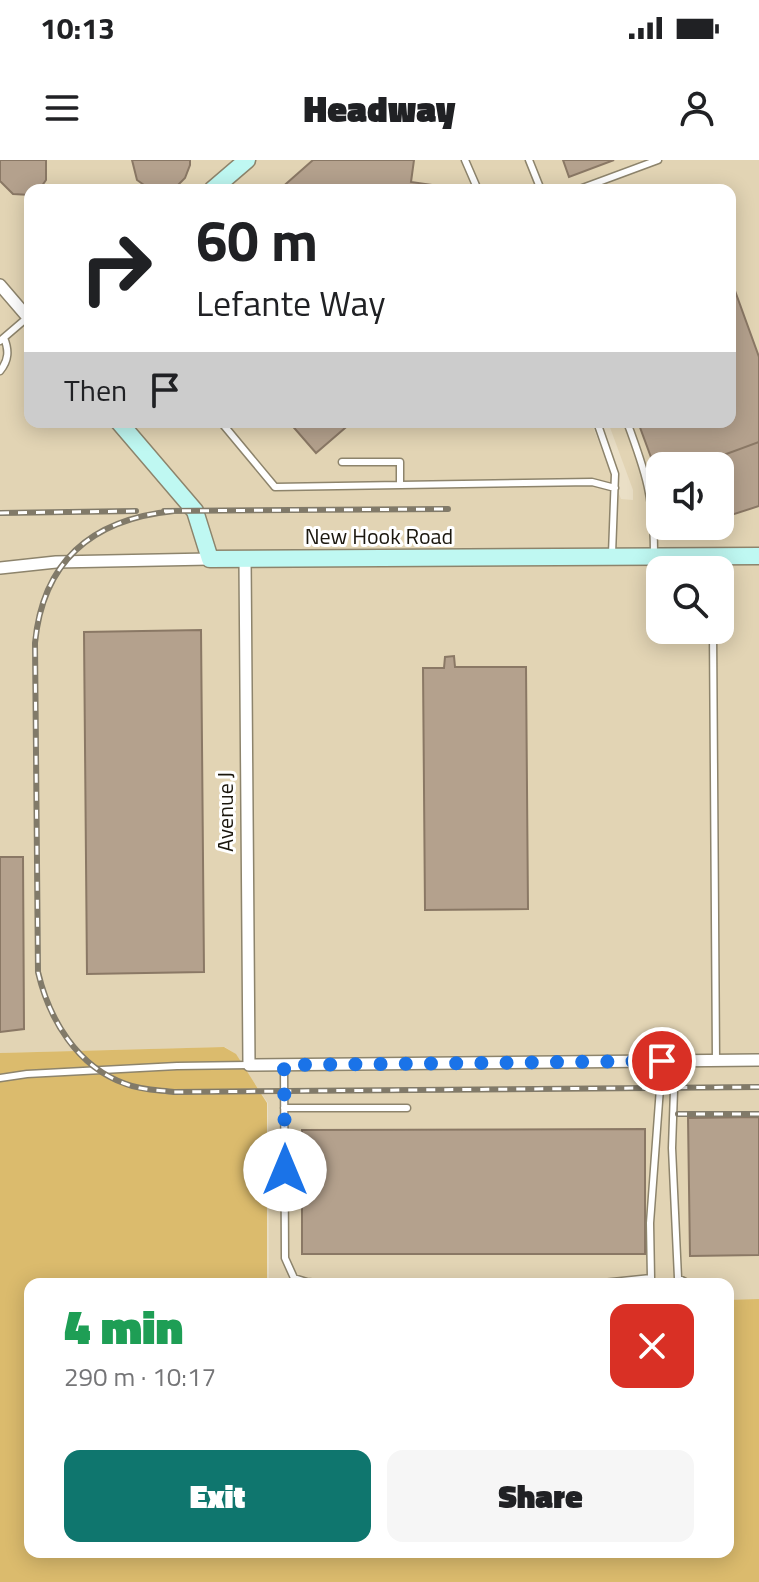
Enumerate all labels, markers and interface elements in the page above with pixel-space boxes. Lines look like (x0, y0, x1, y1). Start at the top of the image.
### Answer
text: 10:13 (40, 5, 115, 51)
text: Headway (304, 81, 455, 136)
icon: menu (40, 86, 84, 130)
icon: person (675, 86, 719, 130)
text: 60 m (196, 198, 318, 283)
icon: right (64, 216, 168, 320)
text: Lefante Way (196, 275, 386, 330)
text: Then (64, 367, 127, 413)
icon: arrive (143, 368, 187, 412)
map controls (646, 452, 734, 644)
button: sound (646, 452, 734, 540)
street label: New Hook Road (305, 519, 453, 553)
button: search (646, 556, 734, 644)
street label: Avenue J (208, 772, 242, 852)
pin (628, 1027, 696, 1095)
icon: arrive (640, 1039, 684, 1083)
position arrow (243, 1128, 327, 1212)
text: 4 min (64, 1290, 183, 1363)
button: close (610, 1304, 694, 1388)
text: 290 m · 10:17 (64, 1357, 216, 1396)
button: Exit (64, 1450, 371, 1542)
button: Share (387, 1450, 694, 1542)

